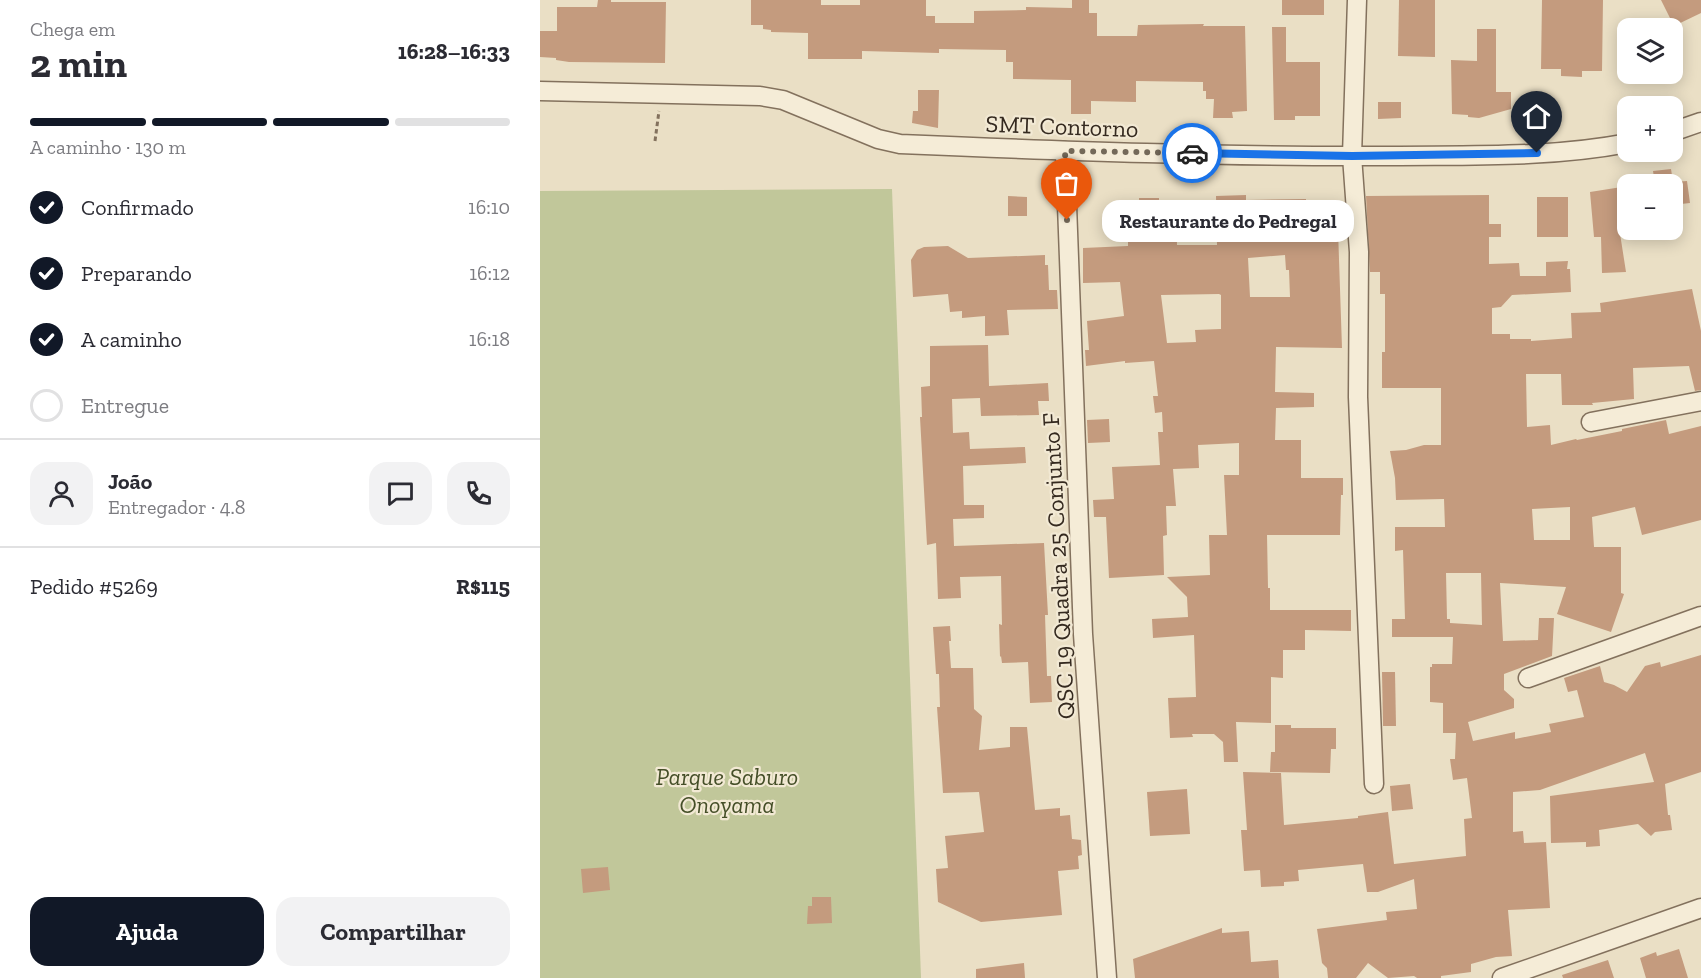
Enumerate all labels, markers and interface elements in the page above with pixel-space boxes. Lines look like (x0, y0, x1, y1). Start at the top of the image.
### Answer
text: Chega em (30, 17, 115, 41)
map controls (1617, 18, 1683, 240)
button: layers (1617, 18, 1683, 84)
text: 16:28–16:33 (398, 38, 510, 65)
text: 2 min (30, 40, 127, 87)
pin (1511, 91, 1562, 153)
button: + (1617, 96, 1683, 162)
icon: home (1520, 100, 1553, 133)
street label: SMT Contorno (985, 109, 1139, 143)
courier (1162, 123, 1222, 183)
text: A caminho · 130 m (30, 135, 186, 159)
icon: car (1176, 137, 1209, 170)
pin (1041, 158, 1092, 220)
icon: bag (1050, 167, 1083, 200)
button: − (1617, 174, 1683, 240)
icon: check (30, 191, 63, 224)
text: Confirmado (81, 194, 194, 221)
text: 16:10 (468, 195, 510, 219)
callout: Restaurante do Pedregal (1103, 199, 1355, 241)
text: Restaurante do Pedregal (1119, 209, 1337, 233)
icon: check (30, 257, 63, 290)
text: Preparando (81, 260, 192, 287)
text: 16:12 (469, 261, 510, 285)
icon: check (30, 323, 63, 356)
text: A caminho (81, 326, 182, 353)
text: 16:18 (469, 327, 510, 351)
text: Entregue (81, 392, 169, 419)
street label: QSC 19 Quadra 25 Conjunto F (1035, 412, 1081, 720)
button: person (30, 462, 93, 525)
button: chat (369, 462, 432, 525)
button: phone (447, 462, 510, 525)
text: João (108, 468, 152, 495)
text: Entregador · 4.8 (108, 495, 246, 519)
text: Pedido #5269 (30, 573, 158, 600)
text: R$115 (456, 573, 510, 600)
park label: Parque Saburo Onoyama (656, 762, 798, 819)
button: Ajuda (30, 897, 264, 966)
button: Compartilhar (276, 897, 510, 966)

